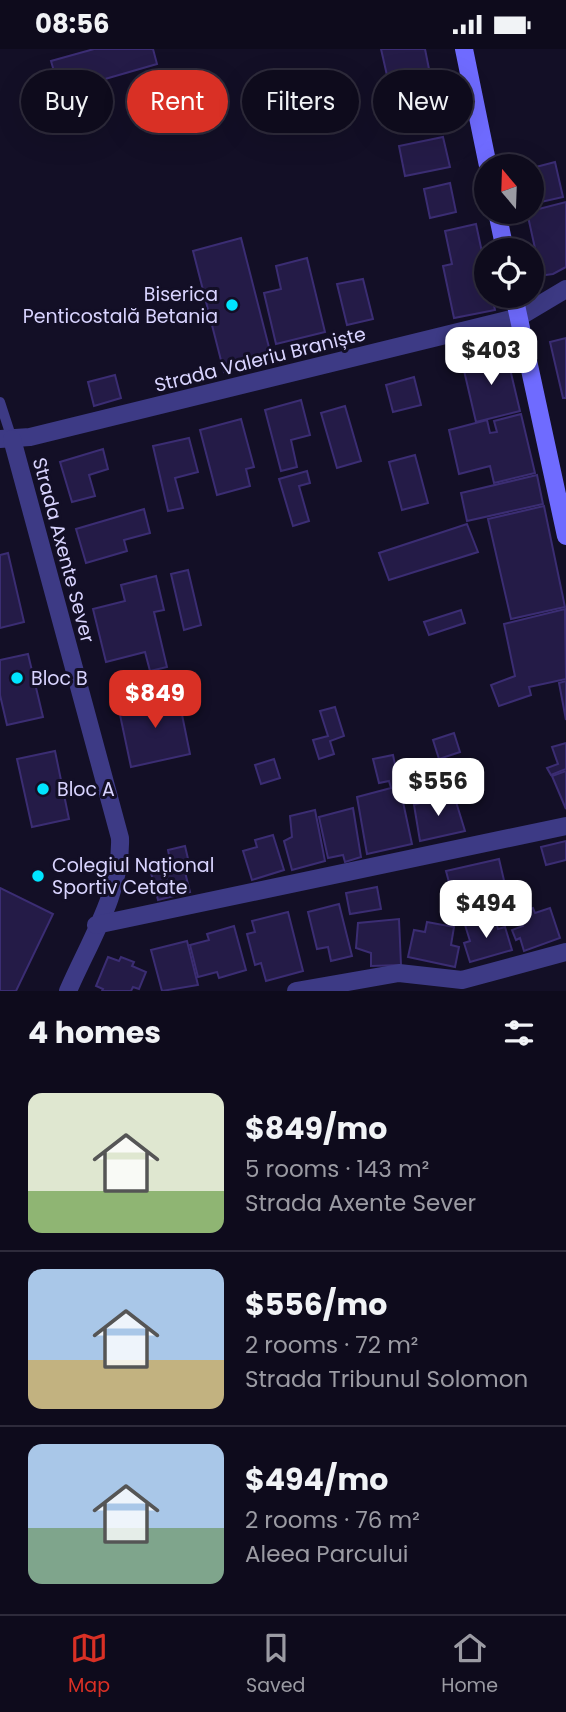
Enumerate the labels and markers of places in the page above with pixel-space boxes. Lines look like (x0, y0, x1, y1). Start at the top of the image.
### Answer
place label: Biserica Penticostală Betania (23, 281, 218, 330)
marker: Biserica Penticostală Betania (224, 297, 240, 313)
pin: $403 (450, 327, 532, 387)
place label: Bloc B (31, 665, 88, 692)
marker: Bloc B (9, 670, 25, 686)
pin: $849 (114, 671, 196, 730)
pin: $556 (397, 759, 479, 818)
place label: Bloc A (57, 776, 115, 803)
marker: Bloc A (35, 781, 51, 797)
place label: Colegiul Național Sportiv Cetate (52, 852, 214, 901)
marker: Colegiul Național Sportiv Cetate (30, 868, 46, 884)
pin: $494 (445, 881, 527, 940)

